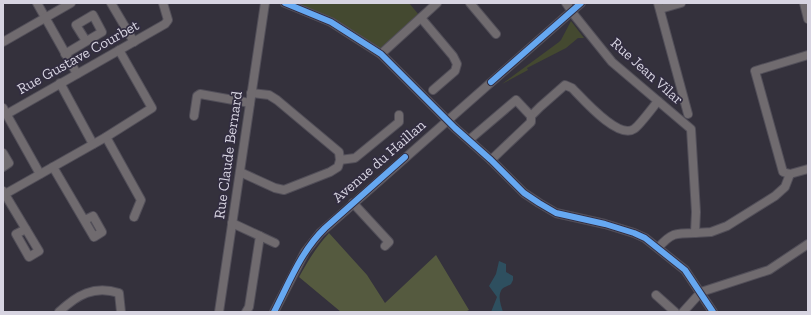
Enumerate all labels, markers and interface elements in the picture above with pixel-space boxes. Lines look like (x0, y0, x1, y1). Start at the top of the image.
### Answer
street label: Rue Gustave Courbet (14, 16, 142, 98)
street label: Rue Jean Vilar (607, 34, 687, 108)
street label: Rue Claude Bernard (210, 89, 246, 220)
street label: Avenue du Haillan (329, 115, 430, 206)

